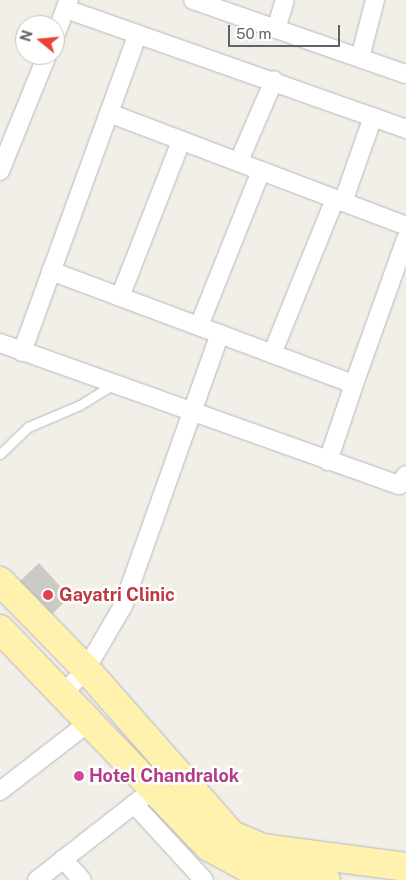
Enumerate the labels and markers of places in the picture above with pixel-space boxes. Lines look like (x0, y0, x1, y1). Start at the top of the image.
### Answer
place label: Gayatri Clinic (59, 584, 175, 606)
marker: Gayatri Clinic (41, 588, 55, 602)
place label: Hotel Chandralok (89, 765, 239, 787)
marker: Hotel Chandralok (73, 770, 85, 782)

